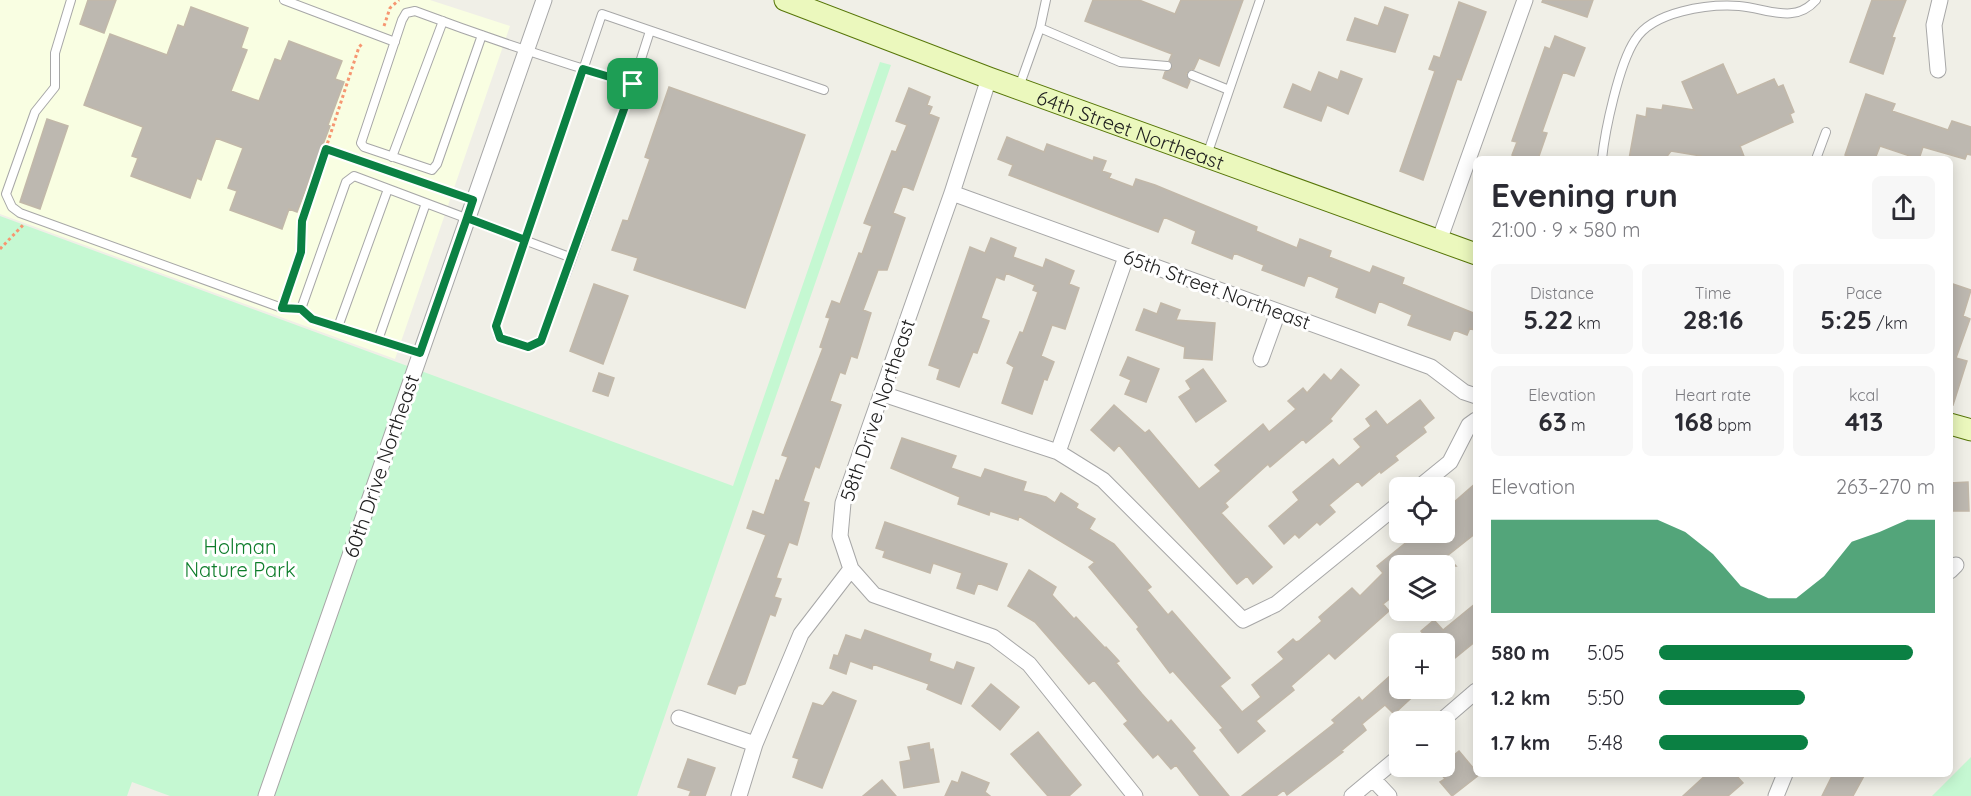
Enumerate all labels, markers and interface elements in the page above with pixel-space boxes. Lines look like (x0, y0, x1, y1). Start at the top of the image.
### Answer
pin (607, 58, 658, 109)
icon: arrive (616, 67, 649, 100)
street label: 64th Street Northeast (1033, 84, 1228, 175)
text: Evening run (1491, 174, 1678, 215)
button: share (1872, 176, 1935, 239)
text: 21:00 · 9 × 580 m (1491, 217, 1640, 242)
street label: 65th Street Northeast (1120, 243, 1314, 335)
text: Distance (1530, 283, 1594, 303)
text: Time (1695, 283, 1731, 303)
text: Pace (1846, 283, 1882, 303)
text: 5.22 (1523, 303, 1573, 336)
text: 28:16 (1683, 303, 1743, 336)
text: 5:25 (1820, 303, 1872, 336)
text: km (1573, 313, 1601, 333)
text: /km (1872, 313, 1908, 333)
street label: 58th Drive Northeast (834, 315, 920, 504)
street label: 60th Drive Northeast (338, 371, 424, 561)
text: Elevation (1528, 385, 1596, 405)
text: Heart rate (1675, 385, 1751, 405)
text: kcal (1849, 385, 1879, 405)
text: 63 (1538, 405, 1567, 438)
text: 168 (1674, 405, 1713, 438)
text: 413 (1845, 405, 1883, 438)
text: m (1567, 415, 1586, 435)
text: bpm (1713, 415, 1752, 435)
text: Elevation (1491, 474, 1575, 499)
text: 263–270 m (1836, 474, 1935, 499)
map controls (1389, 477, 1455, 777)
button: locate (1389, 477, 1455, 543)
park label: Holman Nature Park (184, 534, 296, 582)
button: layers (1389, 555, 1455, 621)
button: + (1389, 633, 1455, 699)
text: 580 m (1491, 640, 1550, 665)
text: 5:05 (1587, 640, 1624, 665)
text: 1.2 km (1491, 685, 1551, 710)
text: 5:50 (1587, 685, 1624, 710)
button: − (1389, 711, 1455, 777)
text: 1.7 km (1491, 730, 1550, 755)
text: 5:48 (1587, 730, 1623, 755)

